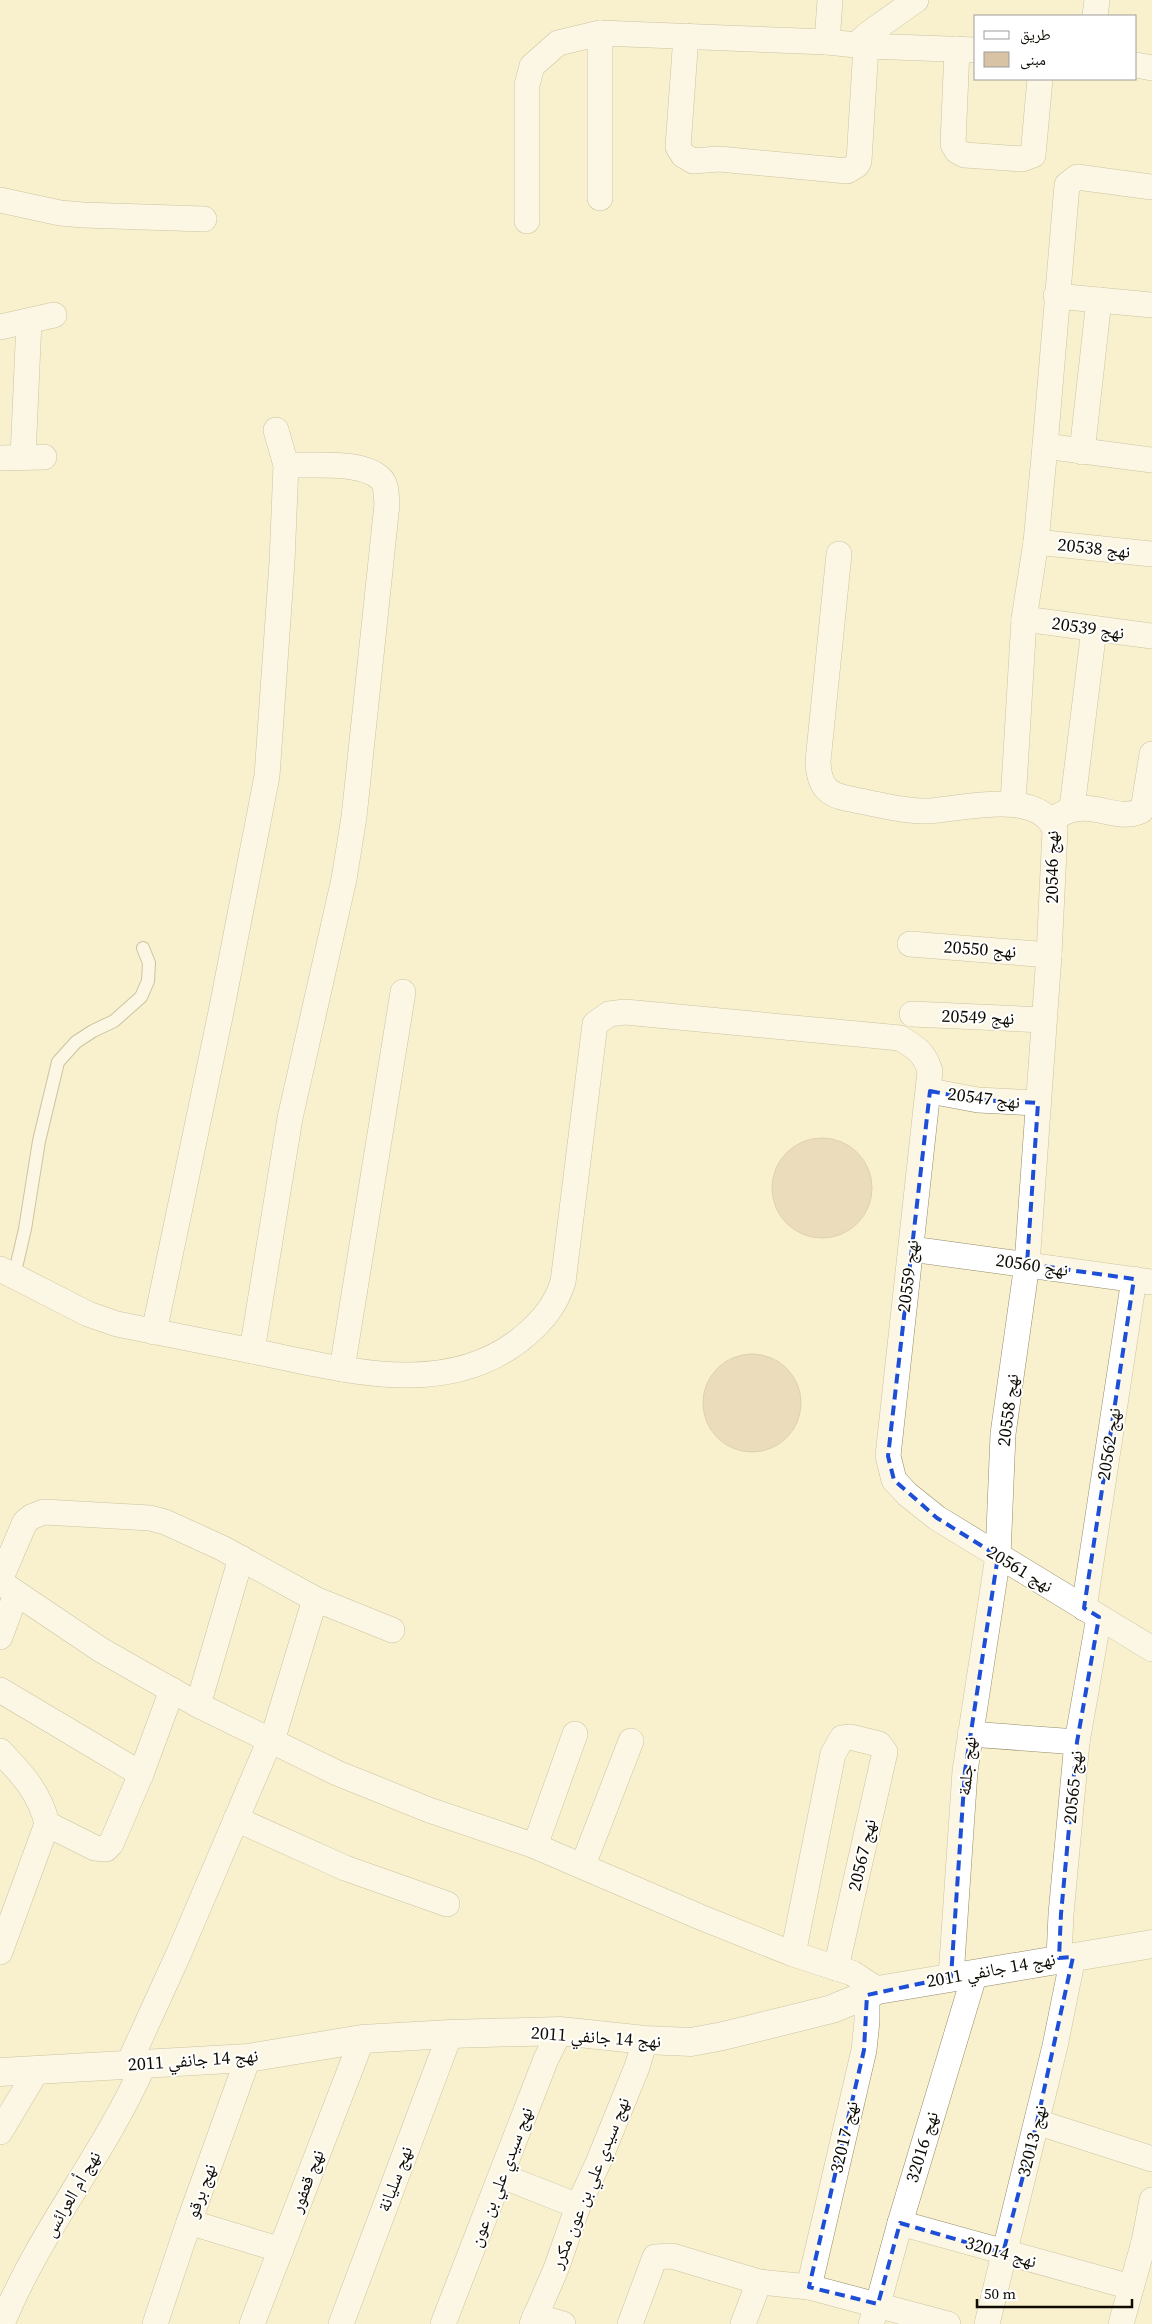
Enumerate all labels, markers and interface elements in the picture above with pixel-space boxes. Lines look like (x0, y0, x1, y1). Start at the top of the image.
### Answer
legend (974, 15, 1137, 80)
text: طريق (1020, 24, 1051, 45)
text: مبنى (1020, 49, 1046, 70)
street label: نهج 20538 (1056, 531, 1132, 564)
street label: نهج 20539 (1050, 610, 1126, 645)
street label: نهج 20546 (1039, 830, 1064, 904)
street label: نهج 20550 (943, 933, 1017, 964)
street label: نهج 20549 (941, 1003, 1015, 1030)
street label: نهج 20547 (946, 1081, 1022, 1114)
street label: نهج 20559 (891, 1238, 924, 1314)
street label: نهج 20560 (994, 1247, 1070, 1282)
street label: نهج 20558 (991, 1372, 1024, 1448)
street label: نهج 20562 (1090, 1406, 1127, 1482)
street label: نهج 20561 (983, 1539, 1058, 1598)
street label: نهج جلمة (951, 1735, 982, 1797)
street label: نهج 20565 (1057, 1749, 1088, 1824)
street label: نهج 20567 (841, 1816, 882, 1893)
street label: نهج 14 جانفي 2011 (924, 1946, 1058, 1996)
street label: نهج 14 جانفي 2011 (530, 2019, 662, 2056)
street label: نهج 14 جانفي 2011 (127, 2042, 259, 2079)
street label: نهج سيدي علي بن عون مكرر (543, 2093, 638, 2274)
street label: نهج 32017 (823, 2098, 864, 2175)
street label: نهج 32013 (1011, 2102, 1052, 2179)
street label: نهج سيدي علي بن عون (462, 2103, 541, 2251)
street label: نهج 32016 (899, 2108, 944, 2185)
street label: نهج سليانة (371, 2142, 418, 2215)
street label: نهج أم العرائس (37, 2146, 106, 2241)
street label: نهج قعفور (283, 2146, 330, 2217)
street label: نهج برقو (179, 2160, 222, 2222)
street label: نهج 32014 (963, 2229, 1040, 2274)
scale bar (977, 2276, 1132, 2308)
text: 50 m (984, 2283, 1016, 2304)

